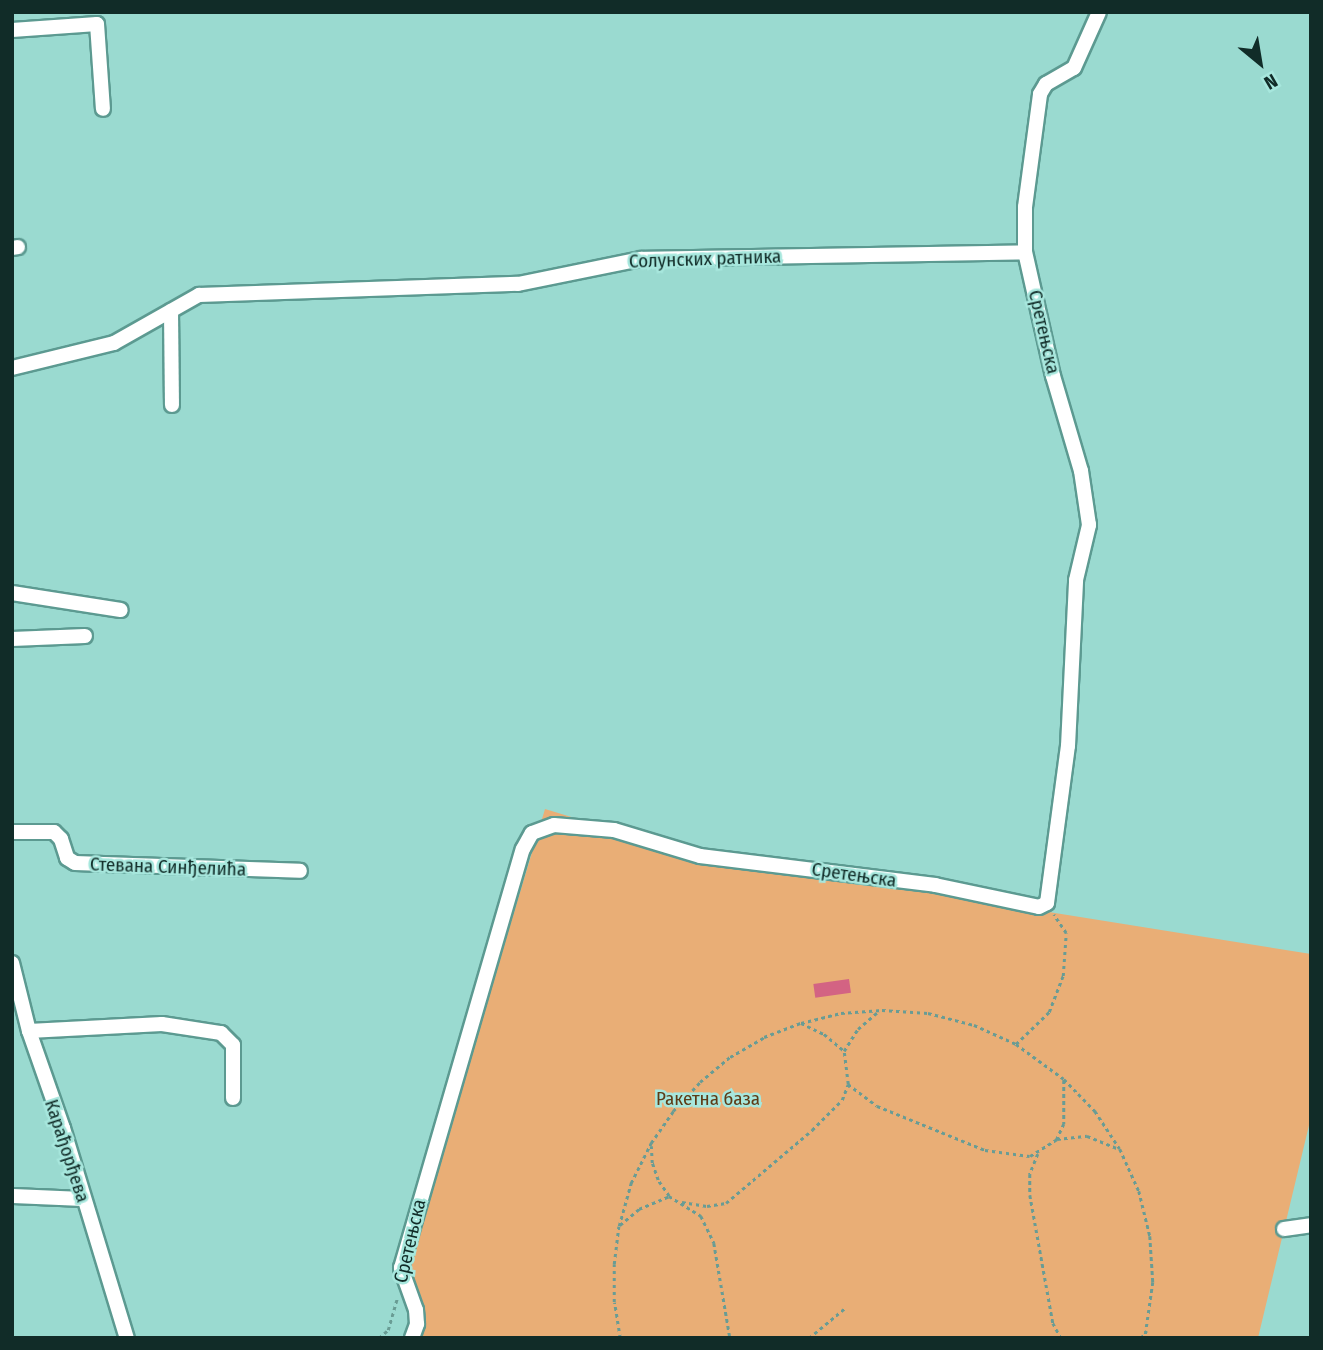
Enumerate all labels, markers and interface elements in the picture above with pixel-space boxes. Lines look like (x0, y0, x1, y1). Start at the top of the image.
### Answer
north arrow (1225, 28, 1295, 98)
text: N (1260, 69, 1281, 94)
street label: Солунских ратника (628, 245, 782, 273)
street label: Сретењска (1023, 288, 1065, 376)
street label: Стевана Синђелића (90, 853, 246, 881)
street label: Сретењска (810, 858, 898, 892)
park label: Ракетна база (656, 1088, 760, 1110)
street label: Карађорђева (40, 1097, 94, 1205)
street label: Сретењска (389, 1197, 431, 1285)

